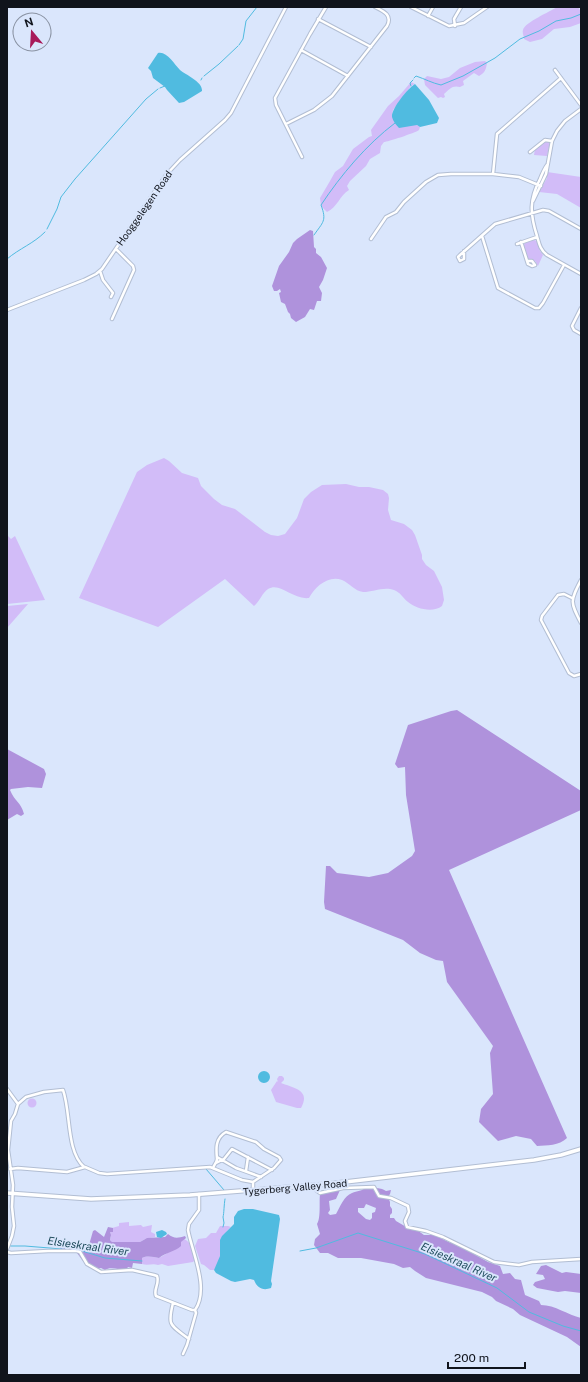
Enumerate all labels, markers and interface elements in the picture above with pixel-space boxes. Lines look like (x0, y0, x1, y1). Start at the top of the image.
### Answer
north arrow (12, 12, 52, 52)
text: N (23, 15, 35, 30)
street label: Hooggelegen Road (114, 168, 174, 248)
street label: Tygerberg Valley Road (242, 1176, 348, 1198)
water label: Elsieskraal River (47, 1234, 130, 1258)
water label: Elsieskraal River (419, 1240, 499, 1284)
scale bar (448, 1344, 525, 1370)
text: 200 m (454, 1351, 489, 1365)

